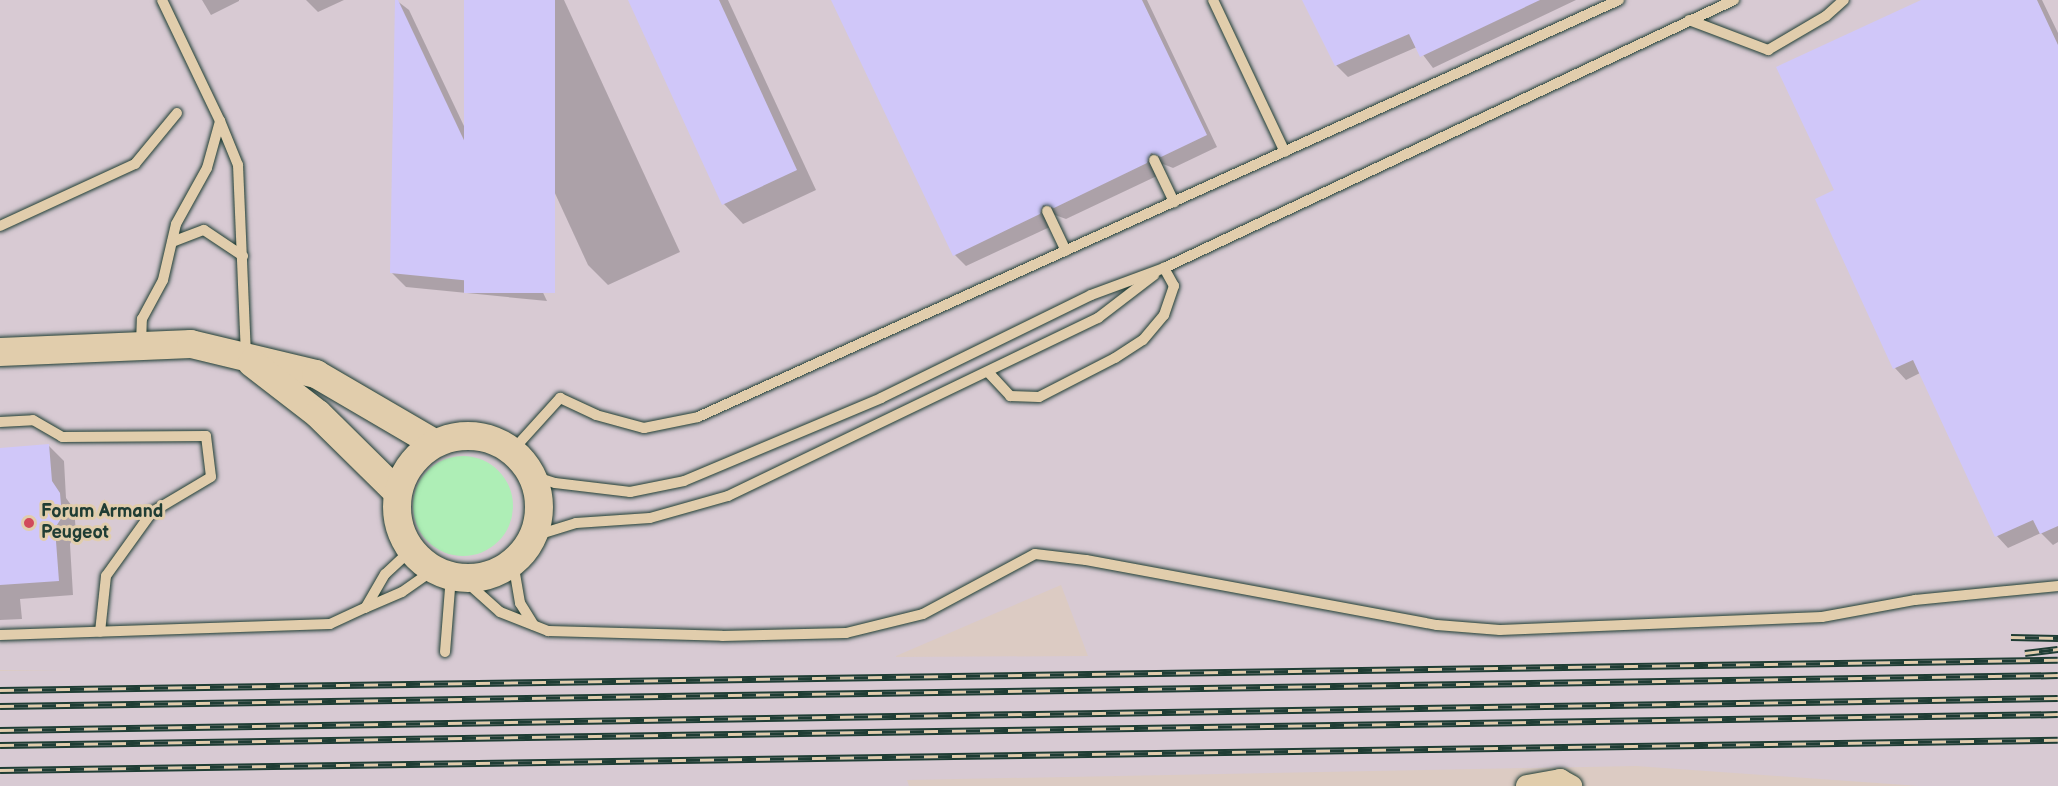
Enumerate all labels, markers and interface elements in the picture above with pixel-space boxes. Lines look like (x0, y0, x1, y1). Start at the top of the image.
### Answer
place label: Forum Armand Peugeot (41, 502, 163, 544)
marker: Forum Armand Peugeot (22, 516, 36, 530)

